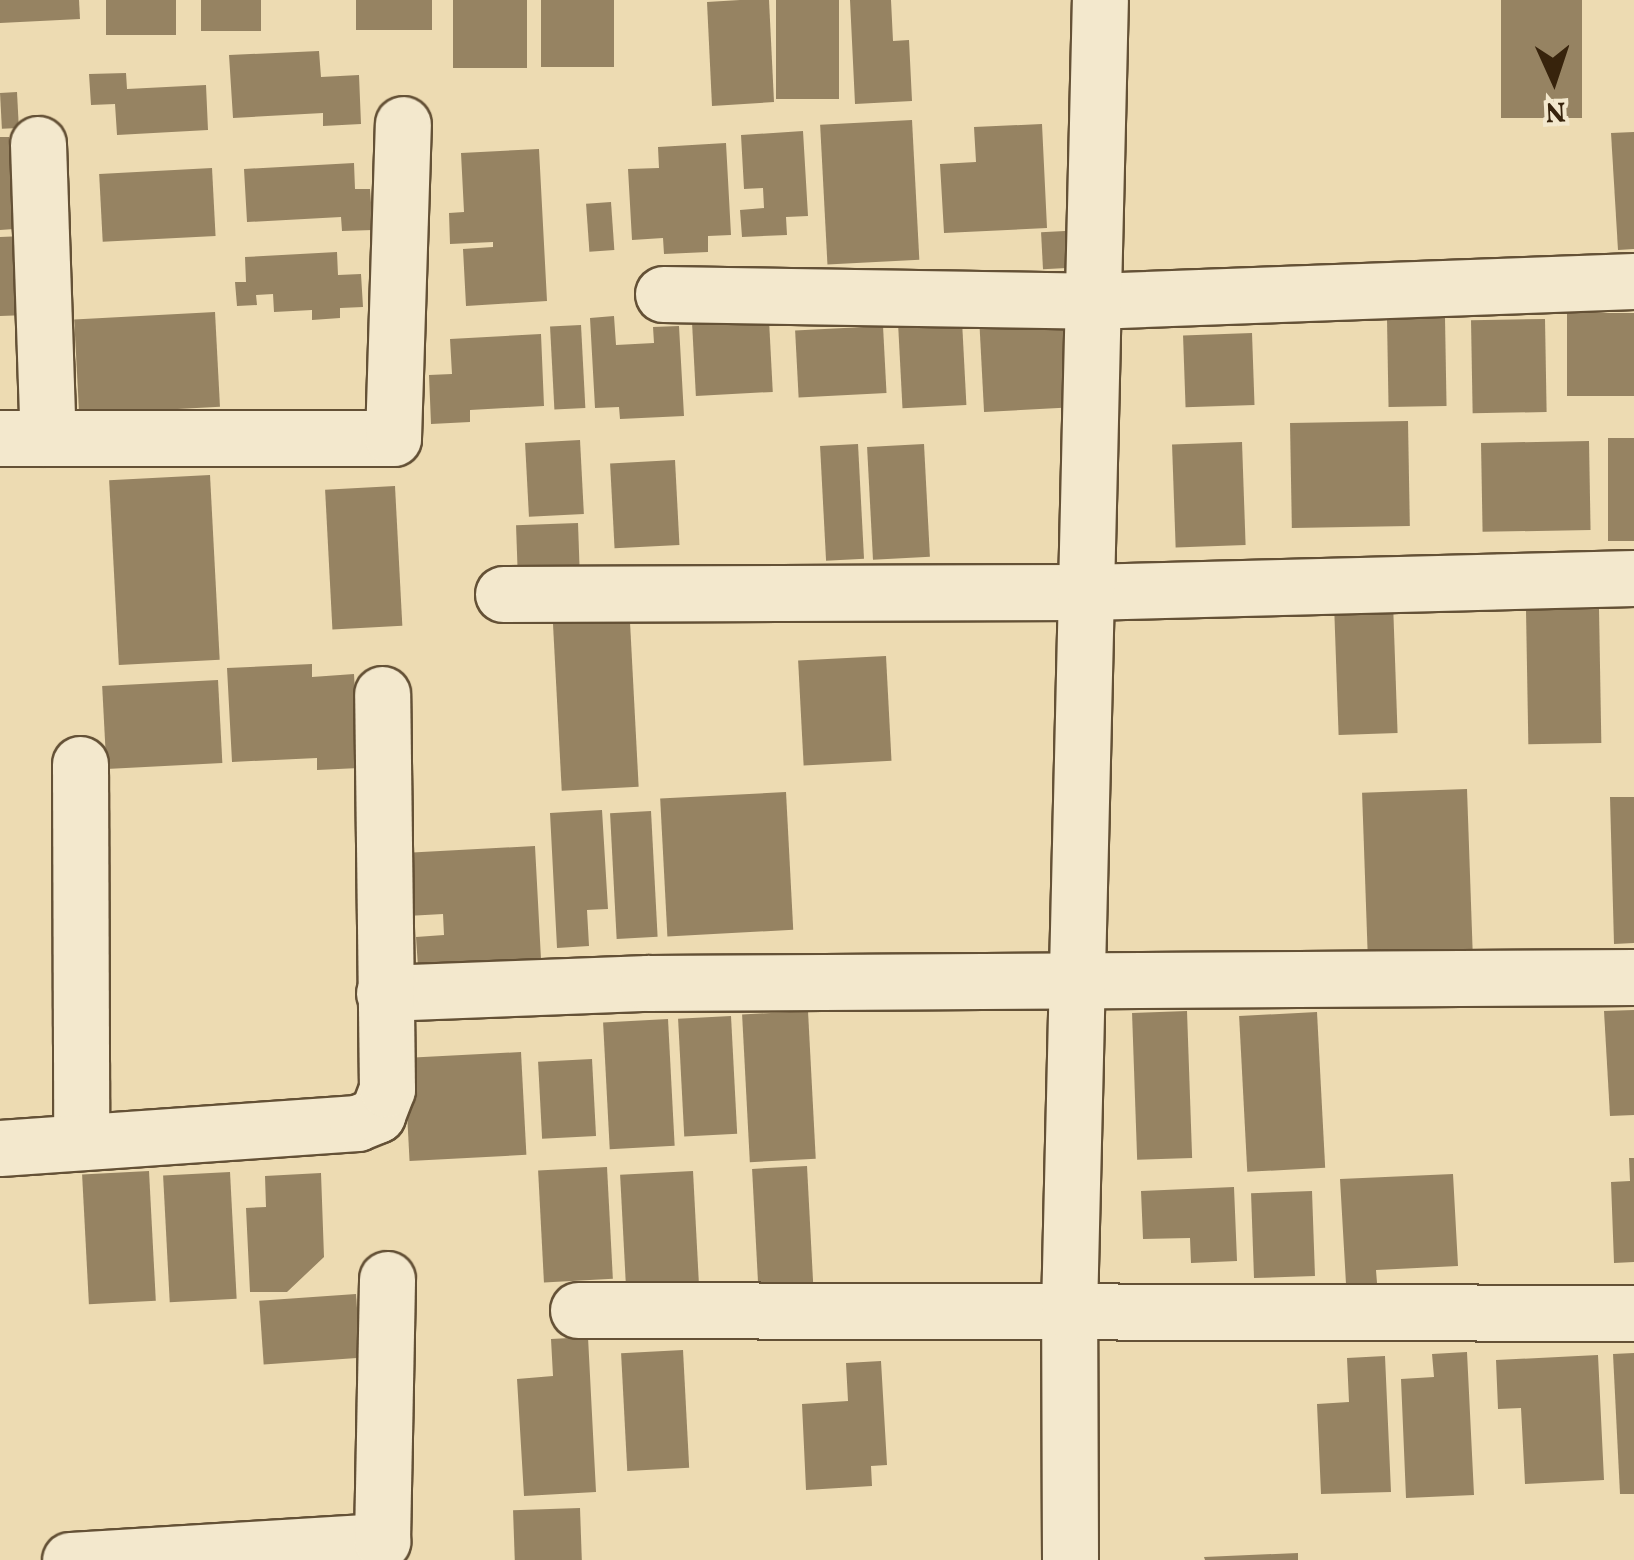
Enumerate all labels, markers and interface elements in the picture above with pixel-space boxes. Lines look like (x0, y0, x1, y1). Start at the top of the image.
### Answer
north arrow (1504, 30, 1604, 130)
text: N (1544, 90, 1567, 130)

